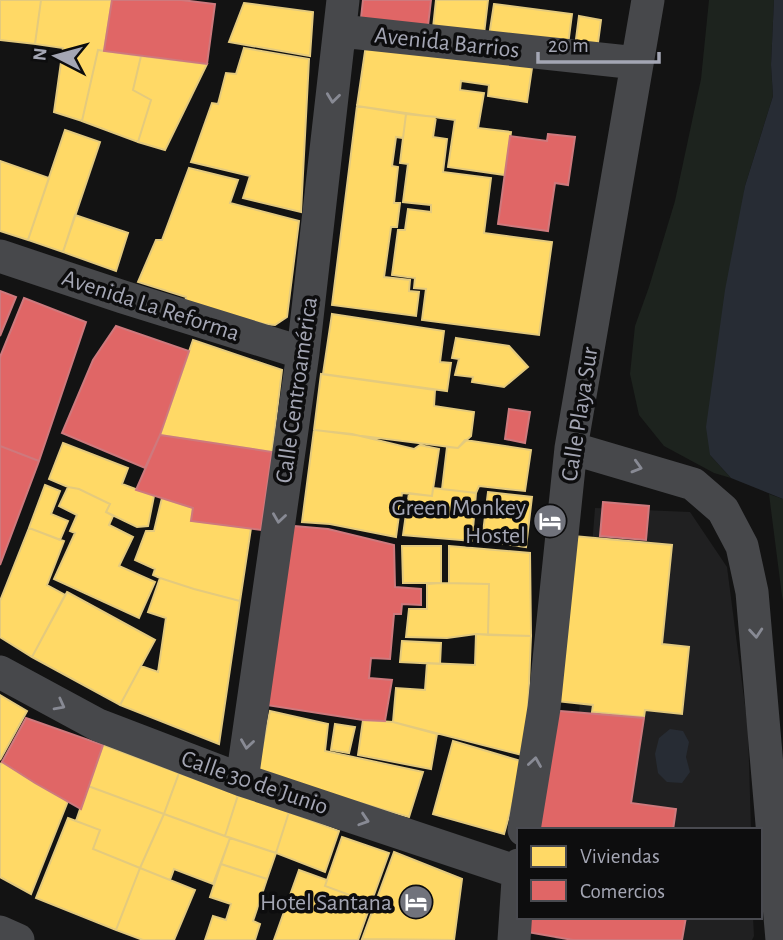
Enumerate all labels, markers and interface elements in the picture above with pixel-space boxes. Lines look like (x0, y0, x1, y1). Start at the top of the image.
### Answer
north arrow (21, 21, 91, 91)
scale bar (538, 21, 659, 65)
street label: Avenida Barrios (373, 23, 521, 63)
text: 20 m (548, 35, 589, 56)
text: N (30, 47, 51, 62)
one-way arrow (325, 93, 340, 104)
street label: Avenida La Reforma (59, 266, 242, 346)
street label: Calle Centroamérica (272, 295, 322, 485)
street label: Calle Playa Sur (558, 345, 602, 483)
one-way arrow (631, 459, 643, 474)
place label: Green Monkey Hostel (392, 496, 526, 548)
hotel icon: Green Monkey Hostel (531, 502, 569, 540)
one-way arrow (272, 513, 287, 524)
one-way arrow (748, 628, 763, 639)
one-way arrow (53, 697, 65, 710)
one-way arrow (240, 738, 255, 749)
street label: Calle 30 de Junio (178, 747, 331, 819)
one-way arrow (527, 756, 542, 768)
one-way arrow (357, 812, 370, 826)
legend (517, 828, 762, 919)
text: Viviendas (580, 846, 660, 867)
text: Comercios (580, 881, 665, 902)
hotel icon: Hotel Santana (397, 883, 435, 921)
place label: Hotel Santana (260, 891, 392, 915)

